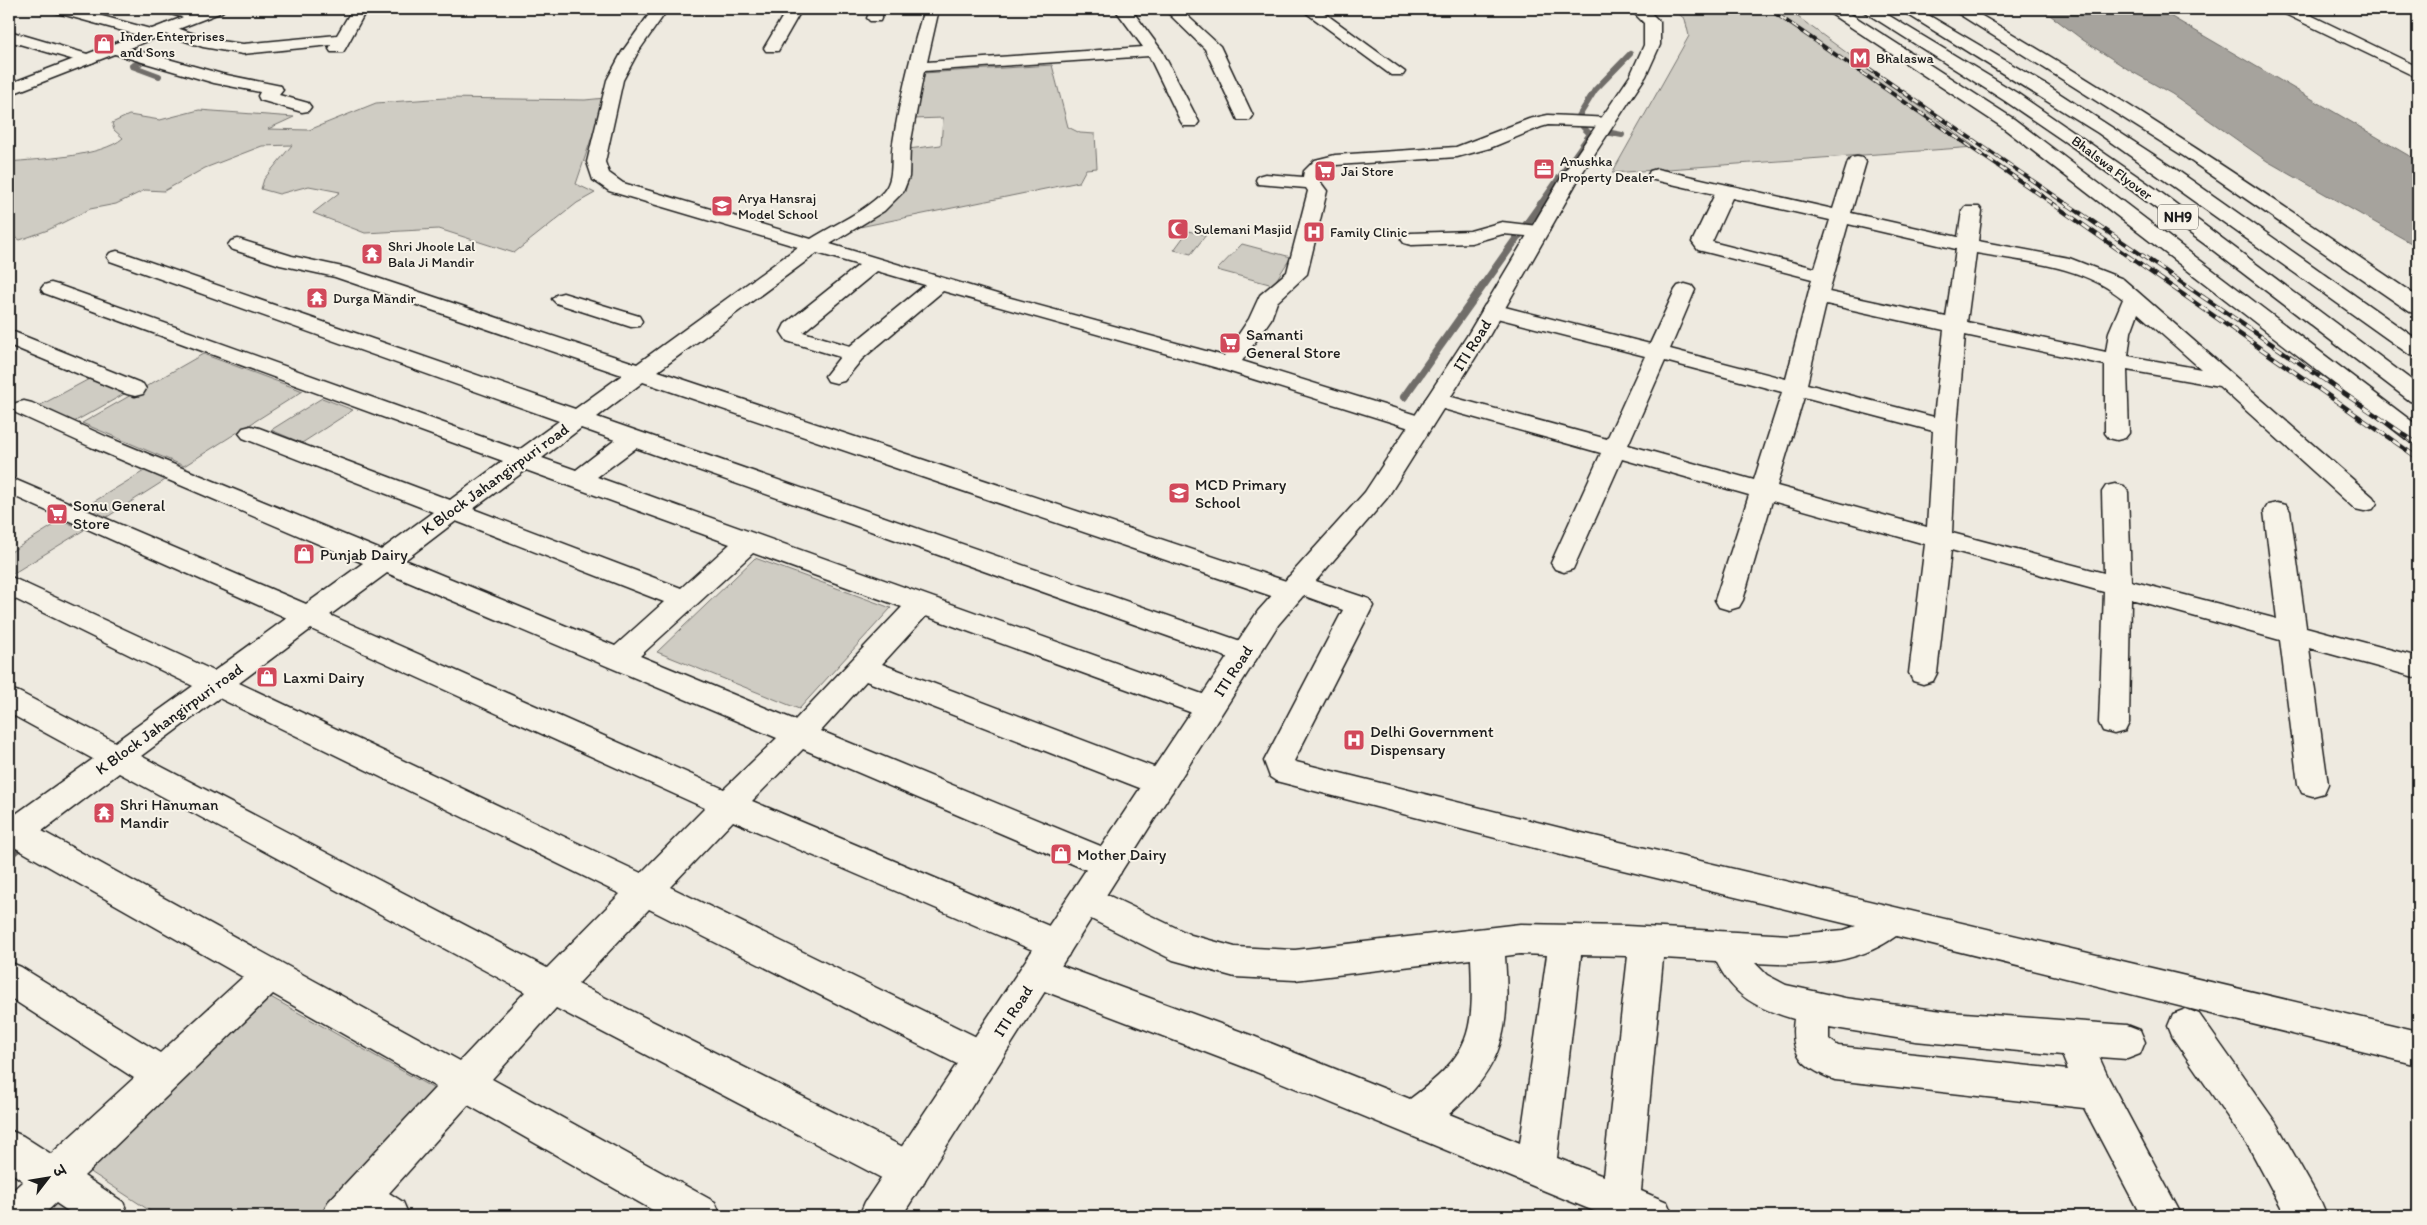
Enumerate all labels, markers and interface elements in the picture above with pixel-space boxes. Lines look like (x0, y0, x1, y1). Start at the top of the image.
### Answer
place label: Inder Enterprises and Sons (120, 28, 225, 61)
shop icon: Inder Enterprises and Sons (92, 32, 116, 56)
metro station icon: Bhalaswa (1848, 46, 1872, 70)
place label: Bhalaswa (1876, 50, 1935, 67)
street label: Bhalswa Flyover (2068, 132, 2156, 204)
place label: Anushka Property Dealer (1560, 153, 1655, 186)
office icon: Anushka Property Dealer (1532, 157, 1556, 181)
supermarket icon: Jai Store (1313, 159, 1337, 183)
place label: Jai Store (1341, 163, 1394, 180)
place label: Arya Hansraj Model School (738, 190, 818, 223)
school or university icon: Arya Hansraj Model School (710, 194, 734, 218)
road number: NH9 (2158, 204, 2198, 230)
mosque icon: Sulemani Masjid (1166, 217, 1190, 241)
hospital icon: Family Clinic (1302, 220, 1326, 244)
place label: Sulemani Masjid (1194, 221, 1293, 238)
place label: Family Clinic (1330, 224, 1408, 241)
place label: Shri Jhoole Lal Bala Ji Mandir (388, 238, 475, 271)
temple icon: Shri Jhoole Lal Bala Ji Mandir (360, 242, 384, 266)
temple icon: Durga Mandir (305, 286, 329, 310)
place label: Durga Mandir (333, 290, 417, 307)
street label: ITI Road (1449, 315, 1495, 374)
place label: Samanti General Store (1246, 325, 1341, 362)
supermarket icon: Samanti General Store (1218, 331, 1242, 355)
street label: K Block Jahangirpuri road (418, 419, 573, 539)
place label: MCD Primary School (1195, 475, 1287, 512)
school or university icon: MCD Primary School (1167, 481, 1191, 505)
place label: Sonu General Store (73, 496, 166, 533)
supermarket icon: Sonu General Store (45, 502, 69, 526)
shop icon: Punjab Dairy (292, 542, 316, 566)
place label: Punjab Dairy (320, 545, 408, 564)
street label: ITI Road (1209, 642, 1257, 700)
street label: K Block Jahangirpuri road (92, 659, 247, 779)
shop icon: Laxmi Dairy (255, 665, 279, 689)
place label: Laxmi Dairy (283, 668, 365, 687)
place label: Delhi Government Dispensary (1370, 722, 1494, 759)
hospital icon: Delhi Government Dispensary (1342, 728, 1366, 752)
place label: Shri Hanuman Mandir (120, 795, 219, 832)
temple icon: Shri Hanuman Mandir (92, 801, 116, 825)
shop icon: Mother Dairy (1049, 842, 1073, 866)
place label: Mother Dairy (1077, 845, 1167, 864)
street label: ITI Road (989, 982, 1037, 1040)
north arrow (22, 1152, 72, 1202)
text: उ (48, 1161, 69, 1181)

